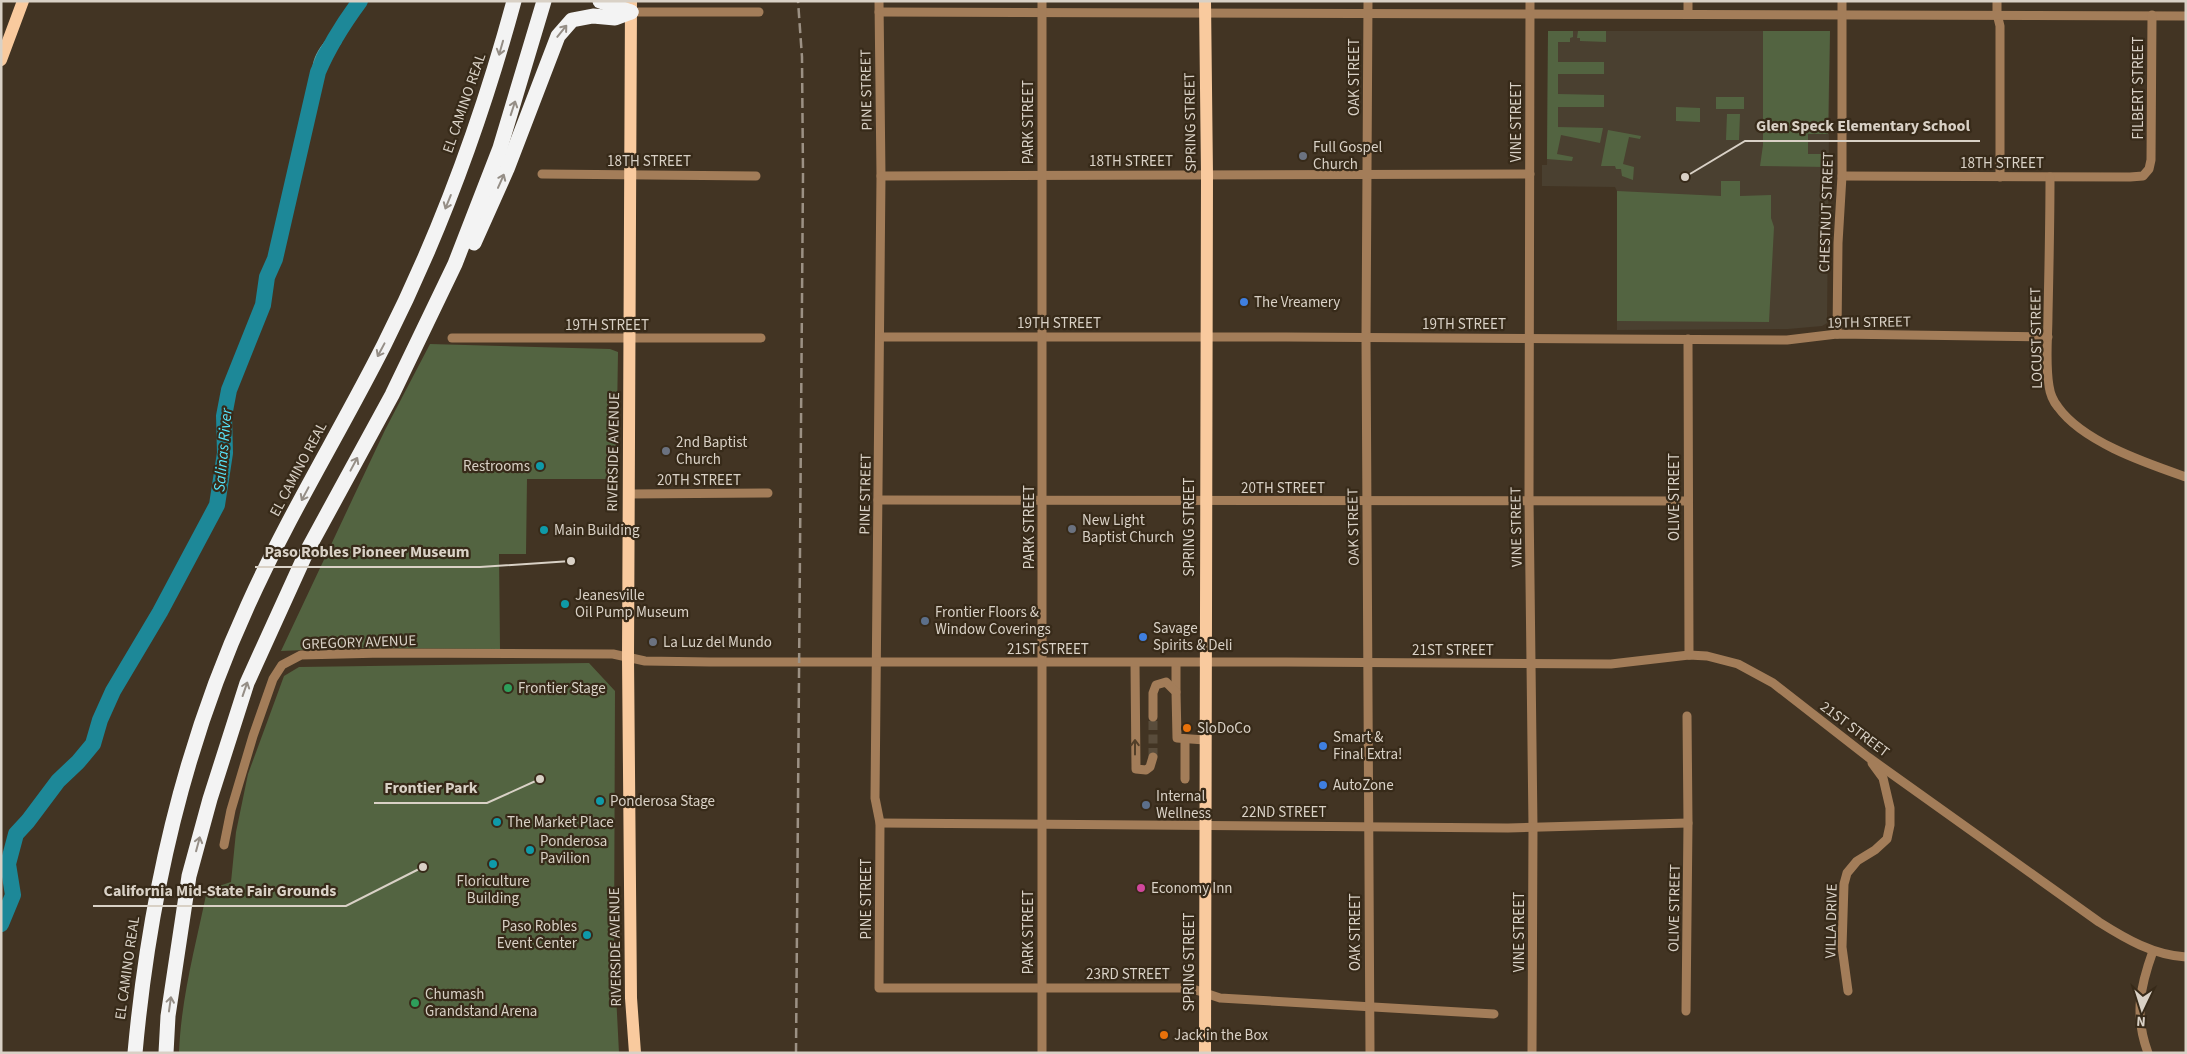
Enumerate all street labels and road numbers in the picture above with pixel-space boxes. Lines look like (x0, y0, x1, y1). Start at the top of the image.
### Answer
street label: FILBERT STREET (2128, 37, 2149, 139)
street label: OAK STREET (1344, 38, 1365, 116)
street label: PINE STREET (855, 49, 878, 131)
street label: EL CAMINO REAL (438, 50, 491, 156)
street label: SPRING STREET (1179, 72, 1202, 172)
street label: PARK STREET (1018, 80, 1039, 164)
street label: VINE STREET (1506, 82, 1527, 162)
street label: 18TH STREET (607, 151, 691, 172)
street label: 18TH STREET (1089, 151, 1173, 172)
street label: CHESTNUT STREET (1814, 151, 1839, 273)
street label: 18TH STREET (1960, 153, 2044, 174)
street label: LOCUST STREET (2025, 287, 2048, 389)
street label: 19TH STREET (1827, 311, 1911, 334)
street label: 19TH STREET (1017, 313, 1101, 334)
street label: 19TH STREET (1422, 314, 1506, 335)
street label: 19TH STREET (565, 315, 649, 336)
street label: RIVERSIDE AVENUE (602, 392, 625, 512)
street label: EL CAMINO REAL (265, 418, 332, 520)
street label: PINE STREET (854, 453, 877, 535)
street label: OLIVE STREET (1664, 453, 1685, 541)
street label: 20TH STREET (657, 470, 741, 491)
street label: SPRING STREET (1179, 477, 1200, 577)
street label: 20TH STREET (1241, 478, 1325, 499)
street label: PARK STREET (1019, 485, 1040, 569)
street label: VINE STREET (1505, 487, 1528, 567)
street label: OAK STREET (1342, 488, 1365, 566)
street label: GREGORY AVENUE (301, 630, 417, 655)
street label: 21ST STREET (1007, 639, 1089, 660)
street label: 21ST STREET (1412, 640, 1494, 661)
street label: 21ST STREET (1816, 696, 1894, 762)
street label: 22ND STREET (1242, 802, 1326, 823)
street label: PINE STREET (856, 858, 877, 940)
street label: OLIVE STREET (1663, 864, 1686, 952)
street label: VILLA DRIVE (1820, 883, 1843, 959)
street label: RIVERSIDE AVENUE (604, 887, 627, 1007)
street label: PARK STREET (1018, 890, 1039, 974)
street label: VINE STREET (1509, 892, 1530, 972)
street label: OAK STREET (1345, 893, 1366, 971)
street label: SPRING STREET (1179, 912, 1200, 1012)
street label: EL CAMINO REAL (110, 915, 145, 1021)
street label: 23RD STREET (1086, 964, 1170, 985)

